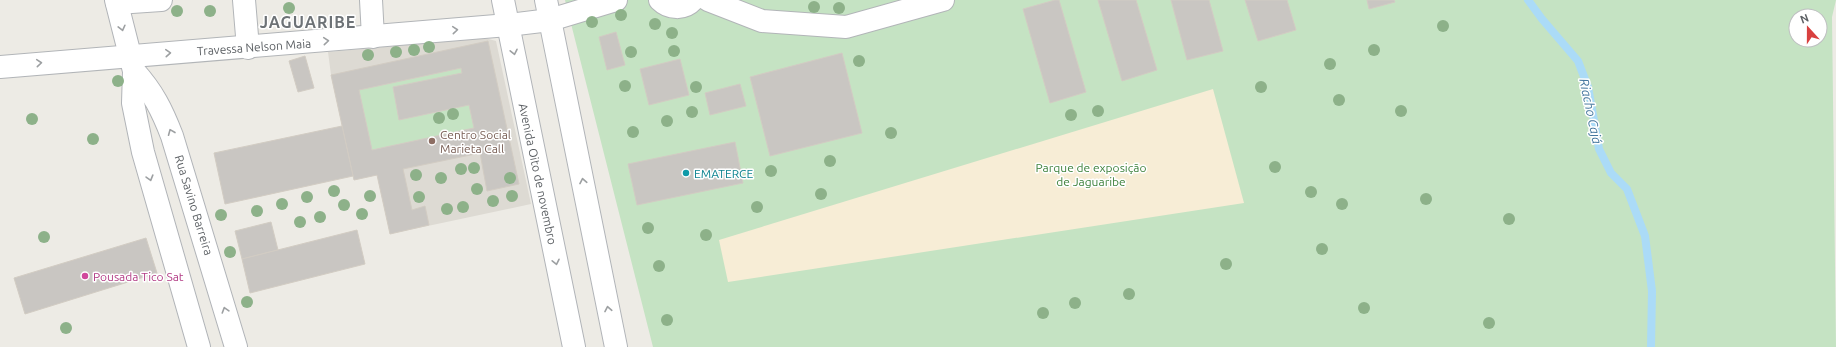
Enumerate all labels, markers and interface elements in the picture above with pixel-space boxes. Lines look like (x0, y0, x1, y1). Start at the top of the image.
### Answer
north arrow (1788, 8, 1828, 48)
text: N (1798, 12, 1810, 26)
district label: JAGUARIBE (260, 13, 356, 31)
one-way arrow (118, 24, 126, 31)
one-way arrow (452, 25, 458, 34)
street label: Travessa Nelson Maia (196, 37, 312, 57)
one-way arrow (323, 37, 329, 46)
one-way arrow (165, 48, 171, 57)
one-way arrow (509, 49, 517, 55)
one-way arrow (36, 59, 42, 68)
water label: Riacho Cajá (1577, 77, 1605, 145)
street label: Avenida Oito de novembro (517, 102, 559, 246)
one-way arrow (167, 128, 175, 135)
place label: Centro Social Marieta Call (440, 128, 511, 155)
marker: Centro Social Marieta Call (427, 136, 437, 146)
street label: Rua Savino Barreira (173, 153, 215, 257)
park label: Parque de exposição de Jaguaribe (1036, 161, 1147, 188)
place label: EMATERCE (694, 167, 753, 180)
marker: EMATERCE (681, 168, 691, 178)
one-way arrow (145, 174, 154, 181)
one-way arrow (579, 178, 587, 185)
one-way arrow (552, 259, 560, 265)
place label: Pousada Tico Sat (93, 270, 184, 283)
marker: Pousada Tico Sat (80, 271, 90, 281)
one-way arrow (221, 306, 230, 313)
one-way arrow (605, 306, 613, 312)

